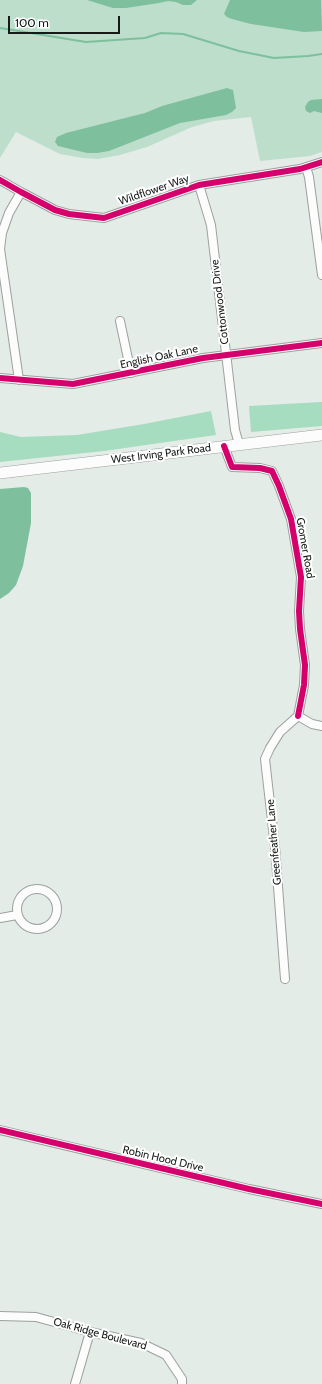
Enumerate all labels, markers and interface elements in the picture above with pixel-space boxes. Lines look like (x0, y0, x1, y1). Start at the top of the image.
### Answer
scale bar (10, 8, 122, 34)
text: 100 m (15, 15, 49, 30)
street label: Wildflower Way (117, 172, 191, 208)
street label: Cottonwood Drive (208, 259, 232, 345)
street label: English Oak Lane (119, 342, 199, 372)
street label: West Irving Park Road (110, 441, 212, 467)
street label: Gromer Road (293, 516, 317, 580)
street label: Greenfeather Lane (264, 799, 284, 885)
street label: Robin Hood Drive (121, 1143, 205, 1175)
street label: Oak Ridge Boulevard (52, 1315, 148, 1353)

